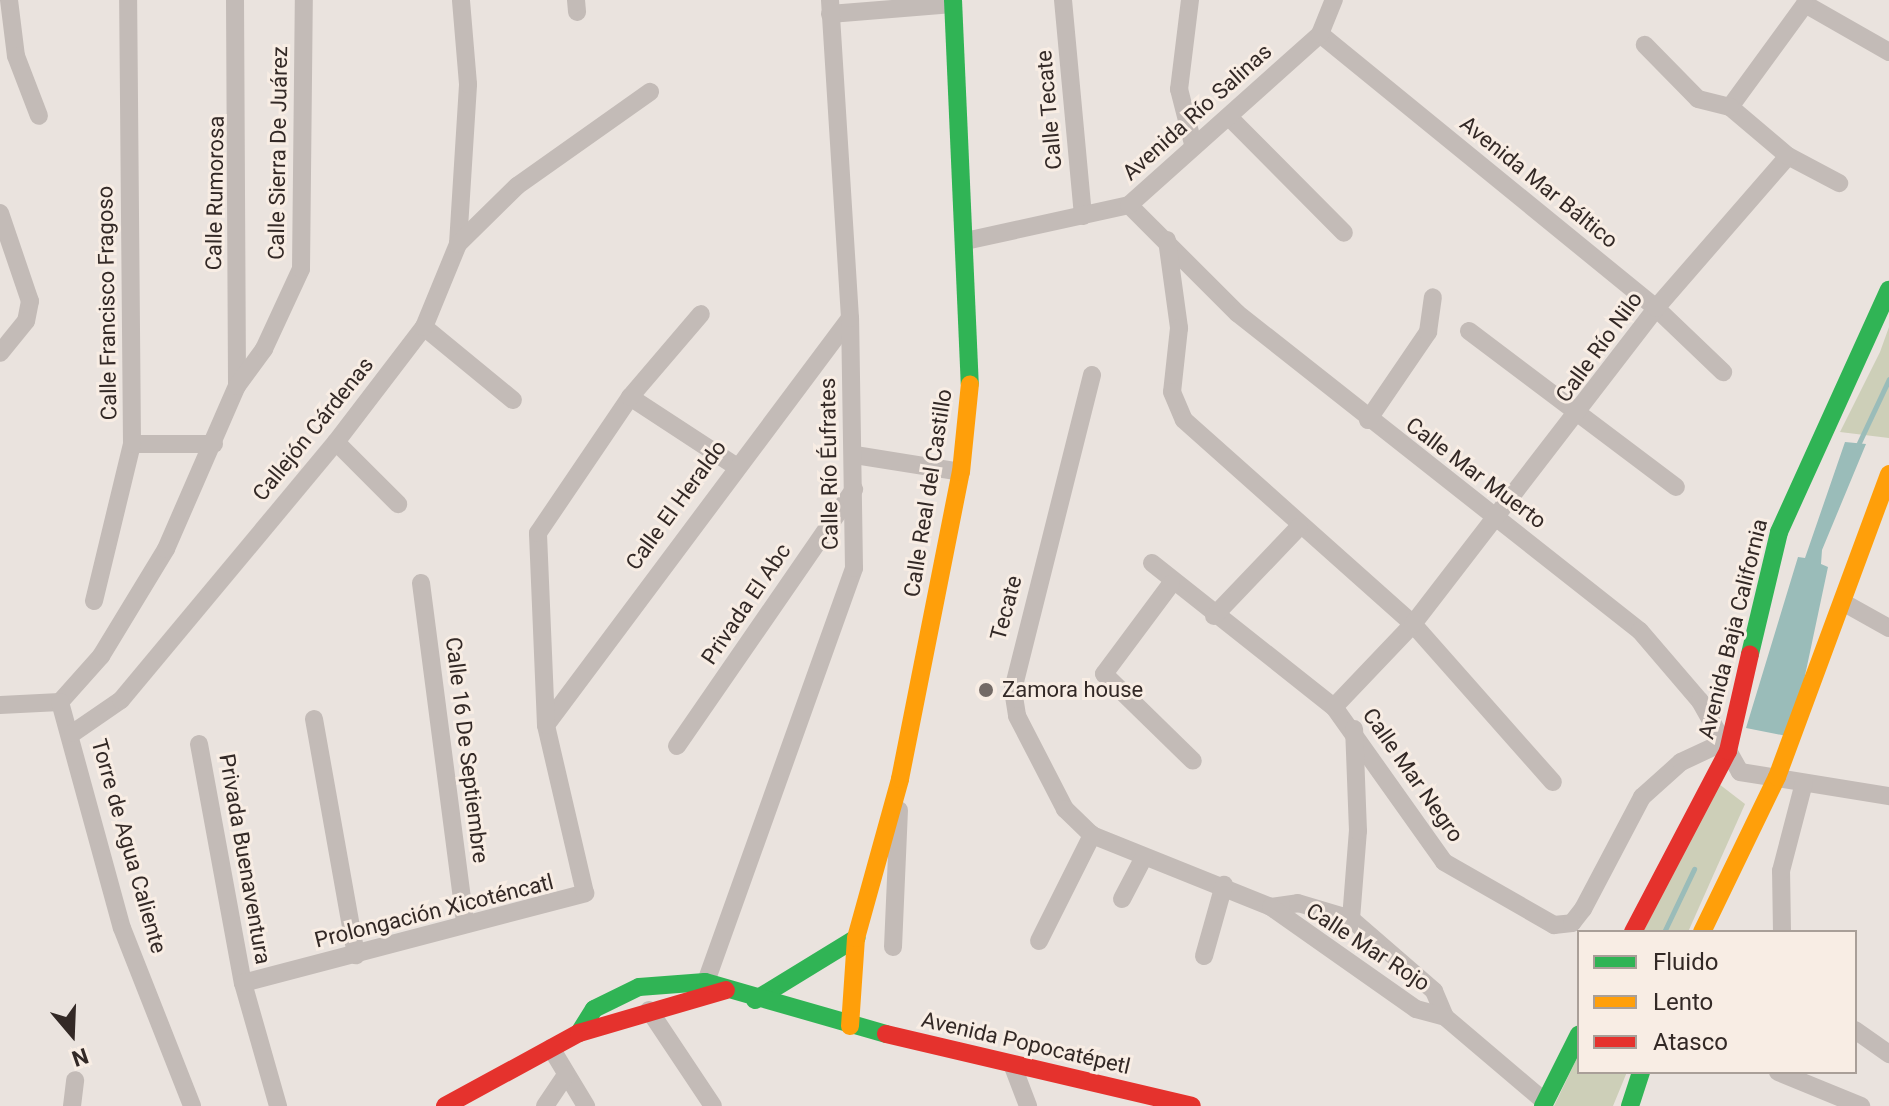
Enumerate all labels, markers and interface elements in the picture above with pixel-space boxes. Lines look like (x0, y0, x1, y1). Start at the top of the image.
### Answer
street label: Avenida Río Salinas (1117, 38, 1277, 186)
street label: Calle Sierra De Juárez (263, 46, 293, 260)
street label: Calle Tecate (1031, 49, 1067, 171)
street label: Avenida Mar Báltico (1455, 110, 1623, 254)
street label: Calle Rumorosa (200, 115, 230, 271)
street label: Calle Francisco Fragoso (92, 186, 122, 420)
street label: Calle Río Nilo (1550, 287, 1648, 407)
street label: Callejón Cárdenas (247, 352, 379, 506)
street label: Calle Río Éufrates (814, 378, 844, 550)
street label: Calle Real del Castillo (899, 387, 957, 599)
street label: Calle Mar Muerto (1401, 412, 1551, 534)
street label: Calle El Heraldo (620, 435, 732, 575)
street label: Avenida Baja California (1693, 516, 1773, 742)
street label: Privada El Abc (696, 538, 796, 670)
street label: Tecate (985, 573, 1027, 643)
street label: Calle 16 De Septiembre (440, 635, 494, 865)
place label: Zamora house (1002, 677, 1143, 703)
marker: Zamora house (977, 681, 995, 699)
street label: Calle Mar Negro (1357, 703, 1469, 847)
street label: Torre de Agua Caliente (86, 736, 172, 956)
street label: Privada Buenaventura (213, 752, 277, 966)
street label: Prolongación Xicoténcatl (312, 869, 556, 953)
street label: Calle Mar Rojo (1301, 897, 1435, 997)
legend (1577, 930, 1857, 1074)
text: Fluido (1653, 948, 1718, 976)
text: Lento (1653, 988, 1713, 1016)
north arrow (32, 994, 112, 1074)
street label: Avenida Popocatépetl (919, 1006, 1133, 1080)
text: Atasco (1653, 1028, 1728, 1056)
text: N (69, 1043, 91, 1072)

